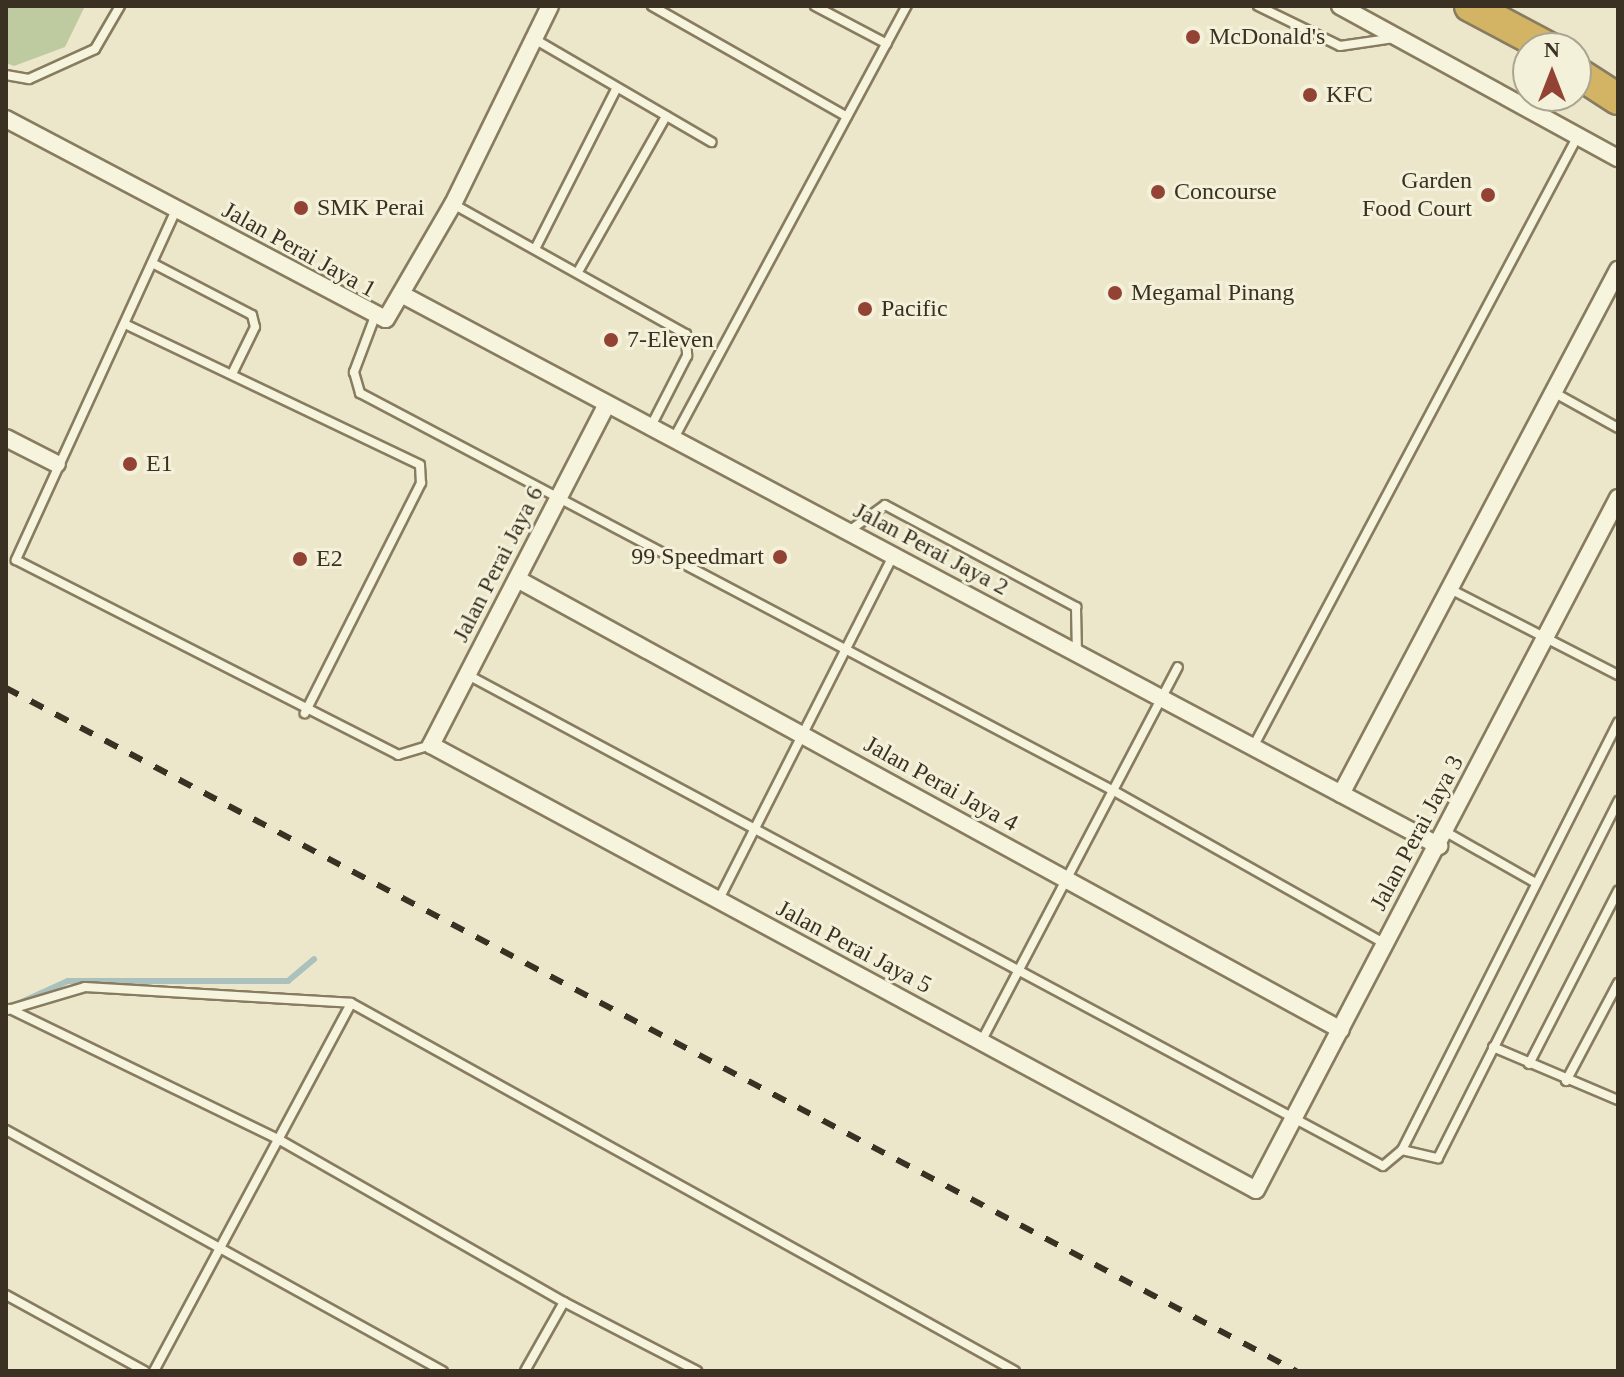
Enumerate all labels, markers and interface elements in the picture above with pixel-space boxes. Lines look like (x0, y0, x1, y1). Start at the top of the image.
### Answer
place label: McDonald's (1209, 23, 1325, 51)
marker: McDonald's (1184, 28, 1202, 46)
north arrow (1512, 32, 1592, 112)
text: N (1544, 37, 1560, 62)
place label: KFC (1326, 81, 1373, 109)
marker: KFC (1301, 86, 1319, 104)
place label: Garden Food Court (1362, 167, 1472, 223)
place label: Concourse (1174, 178, 1277, 206)
marker: Concourse (1149, 183, 1167, 201)
marker: Garden Food Court (1479, 186, 1497, 204)
place label: SMK Perai (317, 194, 424, 222)
street label: Jalan Perai Jaya 1 (217, 196, 381, 304)
marker: SMK Perai (292, 199, 310, 217)
place label: Megamal Pinang (1131, 279, 1294, 307)
marker: Megamal Pinang (1106, 284, 1124, 302)
place label: Pacific (881, 295, 948, 323)
marker: Pacific (856, 300, 874, 318)
place label: 7-Eleven (627, 326, 714, 354)
marker: 7-Eleven (602, 331, 620, 349)
place label: E1 (146, 450, 173, 478)
marker: E1 (121, 455, 139, 473)
street label: Jalan Perai Jaya 6 (446, 481, 550, 647)
street label: Jalan Perai Jaya 2 (849, 496, 1013, 602)
place label: 99 Speedmart (631, 543, 764, 571)
place label: E2 (316, 545, 343, 573)
marker: 99 Speedmart (771, 548, 789, 566)
marker: E2 (291, 550, 309, 568)
street label: Jalan Perai Jaya 4 (859, 730, 1023, 838)
street label: Jalan Perai Jaya 3 (1364, 751, 1470, 915)
street label: Jalan Perai Jaya 5 (772, 894, 936, 1000)

